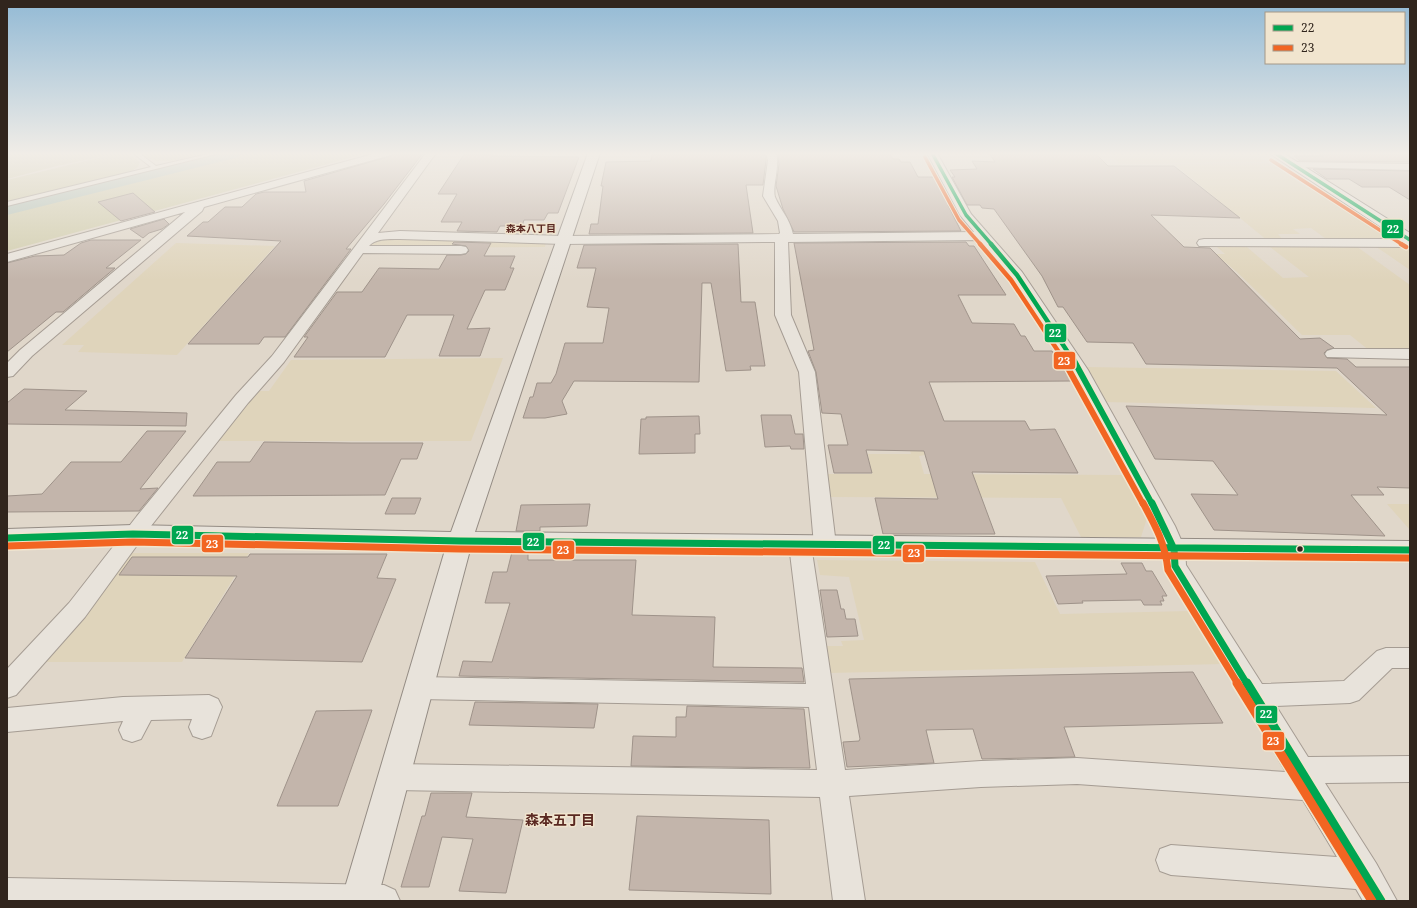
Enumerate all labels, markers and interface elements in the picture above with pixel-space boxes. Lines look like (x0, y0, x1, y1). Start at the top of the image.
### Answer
legend (1265, 12, 1405, 64)
text: 22 (1301, 19, 1314, 36)
text: 23 (1301, 39, 1315, 56)
line badge: 22 (1381, 219, 1404, 239)
district label: 森本八丁目 (506, 221, 556, 235)
text: 22 (1387, 221, 1399, 236)
line badge: 22 (1044, 323, 1067, 343)
text: 22 (1049, 325, 1061, 340)
line badge: 23 (1053, 351, 1076, 370)
text: 23 (1058, 353, 1070, 368)
line badge: 22 (171, 525, 194, 545)
text: 22 (176, 527, 188, 542)
line badge: 22 (522, 532, 545, 551)
line badge: 23 (201, 534, 224, 553)
text: 22 (527, 534, 539, 549)
line badge: 22 (872, 535, 895, 555)
text: 23 (206, 536, 218, 551)
text: 22 (878, 537, 890, 552)
line badge: 23 (552, 540, 575, 560)
text: 23 (557, 542, 569, 557)
line badge: 23 (902, 544, 925, 563)
unlabelled marker (1295, 544, 1305, 554)
text: 23 (908, 545, 920, 560)
line badge: 22 (1255, 705, 1278, 724)
text: 22 (1260, 706, 1272, 721)
line badge: 23 (1262, 731, 1285, 751)
text: 23 (1267, 733, 1279, 748)
district label: 森本五丁目 (525, 810, 595, 829)

